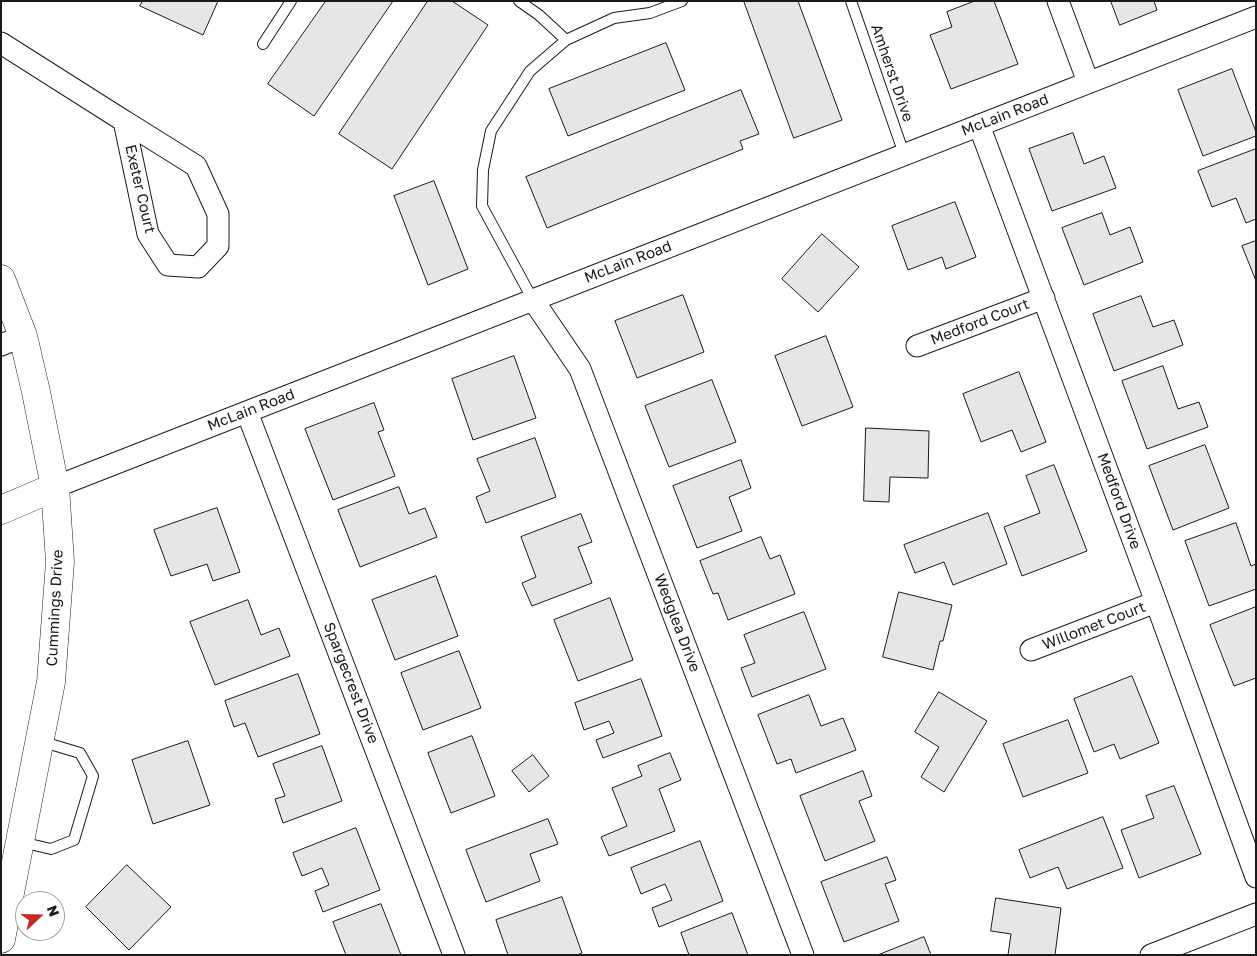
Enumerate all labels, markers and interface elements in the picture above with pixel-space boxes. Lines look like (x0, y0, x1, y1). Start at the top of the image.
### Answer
street label: Amherst Drive (867, 22, 917, 124)
street label: McLain Road (959, 90, 1051, 140)
street label: Exeter Court (121, 143, 159, 235)
street label: McLain Road (582, 237, 674, 287)
street label: Medford Court (928, 295, 1032, 349)
street label: McLain Road (205, 385, 297, 435)
street label: Medford Drive (1093, 450, 1145, 552)
street label: Cummings Drive (43, 549, 67, 667)
street label: Wedglea Drive (650, 571, 704, 675)
street label: Willomet Court (1040, 598, 1148, 654)
street label: Spargecrest Drive (320, 620, 382, 746)
north arrow (15, 891, 65, 941)
text: N (44, 903, 63, 919)

